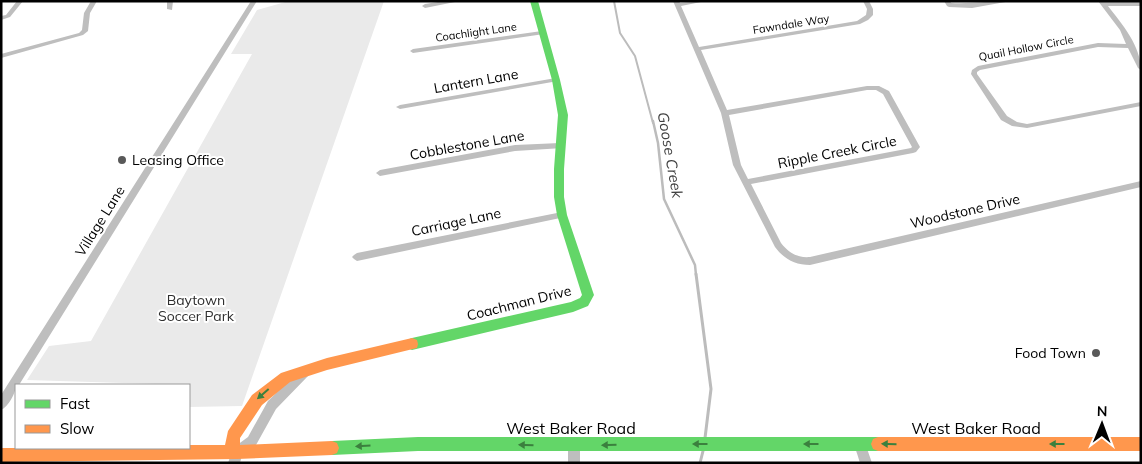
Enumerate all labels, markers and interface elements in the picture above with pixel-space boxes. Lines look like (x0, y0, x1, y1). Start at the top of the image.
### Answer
street label: Fawndale Way (752, 11, 830, 37)
street label: Coachlight Lane (434, 19, 518, 45)
street label: Quail Hollow Circle (977, 32, 1075, 64)
street label: Lantern Lane (432, 65, 520, 97)
water label: Goose Creek (654, 110, 688, 201)
street label: Cobblestone Lane (408, 126, 526, 164)
street label: Ripple Creek Circle (776, 132, 898, 172)
place label: Leasing Office (132, 151, 224, 169)
marker: Leasing Office (116, 154, 128, 166)
street label: Village Lane (71, 182, 129, 260)
street label: Woodstone Drive (908, 190, 1022, 232)
street label: Carriage Lane (410, 204, 502, 240)
street label: Coachman Drive (465, 281, 573, 325)
park label: Baytown Soccer Park (158, 291, 235, 325)
place label: Food Town (1015, 344, 1086, 362)
marker: Food Town (1090, 347, 1102, 359)
legend (15, 384, 190, 449)
one-way arrow (257, 389, 270, 400)
text: Fast (60, 394, 90, 413)
north arrow (1077, 399, 1127, 449)
text: N (1097, 402, 1108, 420)
street label: West Baker Road (506, 418, 636, 438)
street label: West Baker Road (911, 418, 1041, 438)
text: Slow (60, 419, 94, 438)
one-way arrow (517, 440, 533, 448)
one-way arrow (803, 440, 819, 448)
one-way arrow (881, 440, 897, 448)
one-way arrow (1049, 440, 1065, 448)
one-way arrow (600, 441, 616, 449)
one-way arrow (692, 441, 708, 449)
one-way arrow (355, 442, 371, 450)

